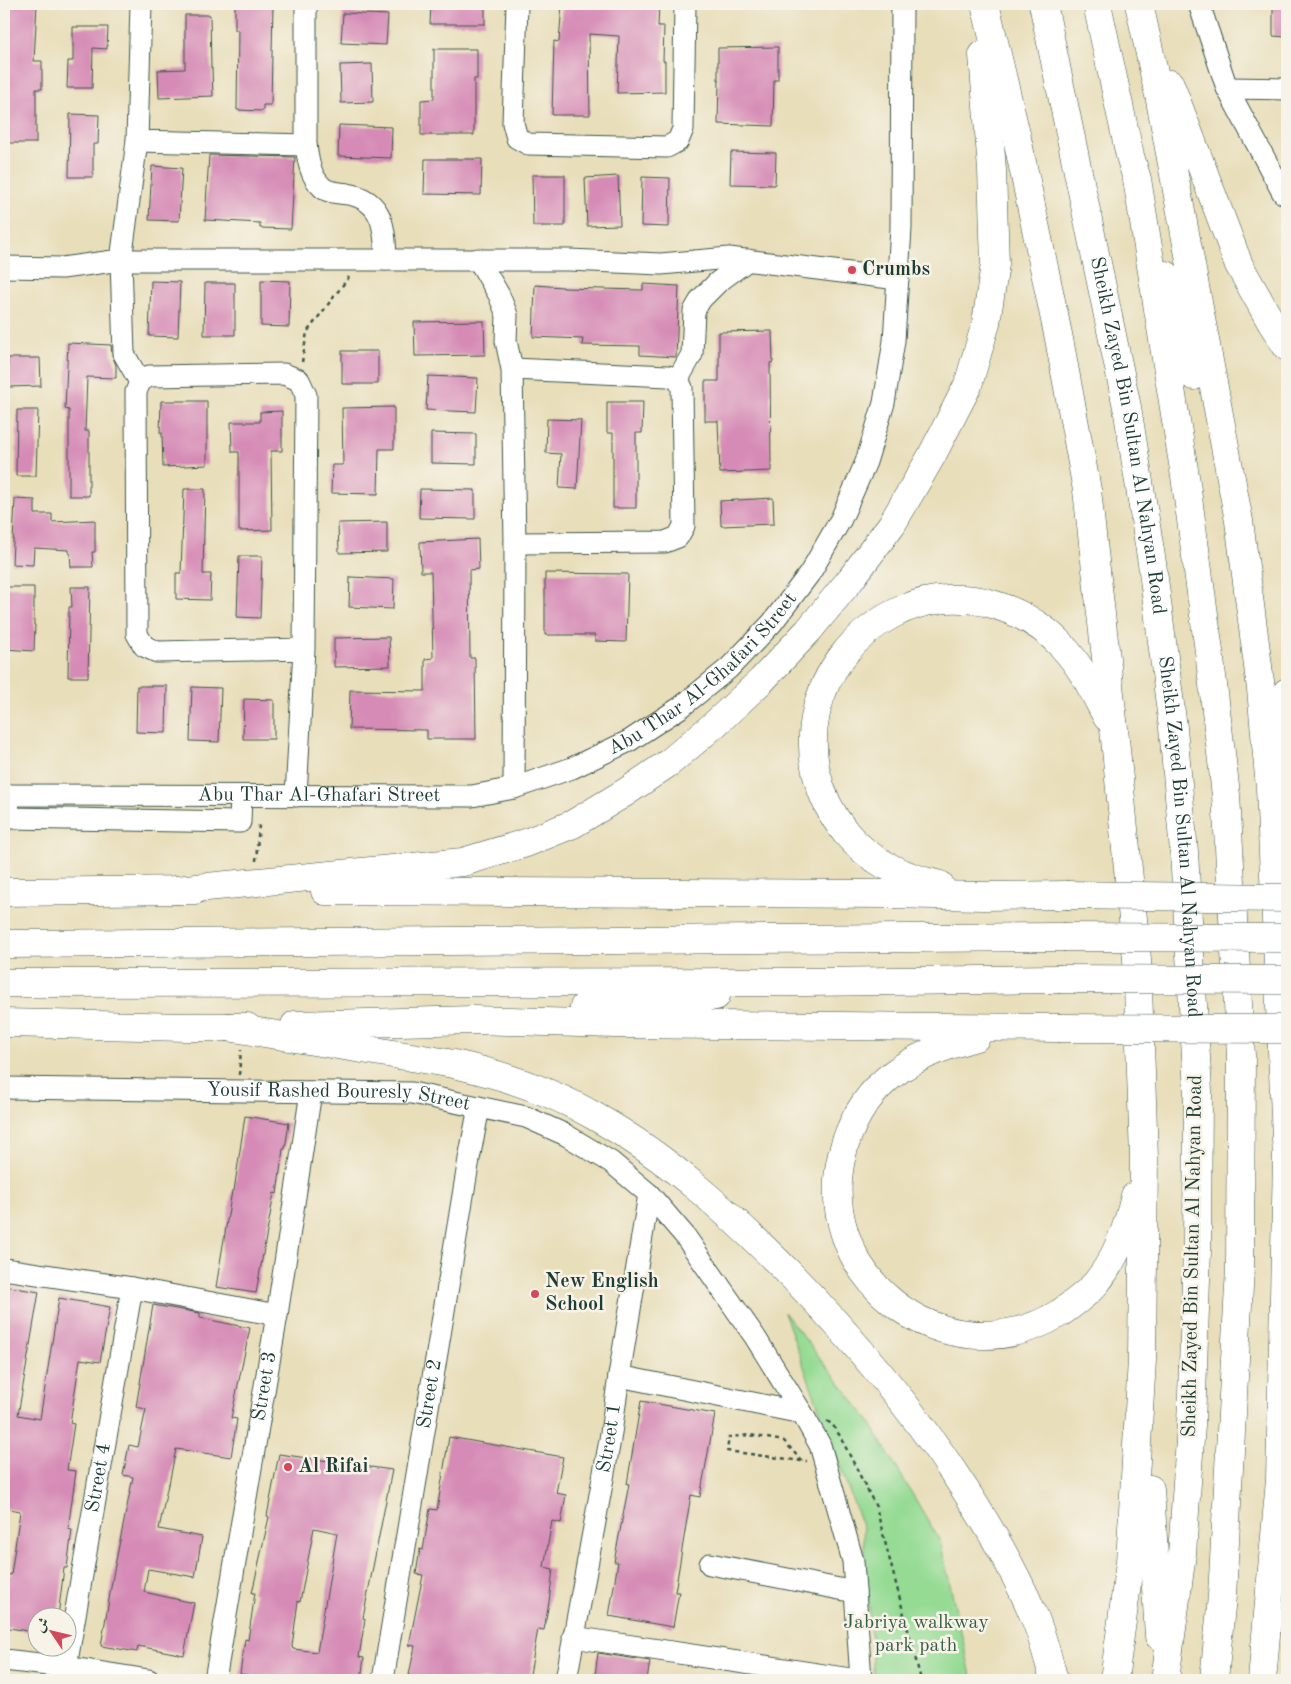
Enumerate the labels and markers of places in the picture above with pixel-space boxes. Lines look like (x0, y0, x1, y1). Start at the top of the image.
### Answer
place label: Crumbs (862, 260, 930, 280)
marker: Crumbs (846, 264, 858, 276)
place label: New English School (545, 1272, 659, 1315)
marker: New English School (529, 1288, 541, 1300)
place label: Al Rifai (298, 1457, 369, 1477)
marker: Al Rifai (282, 1461, 294, 1473)

